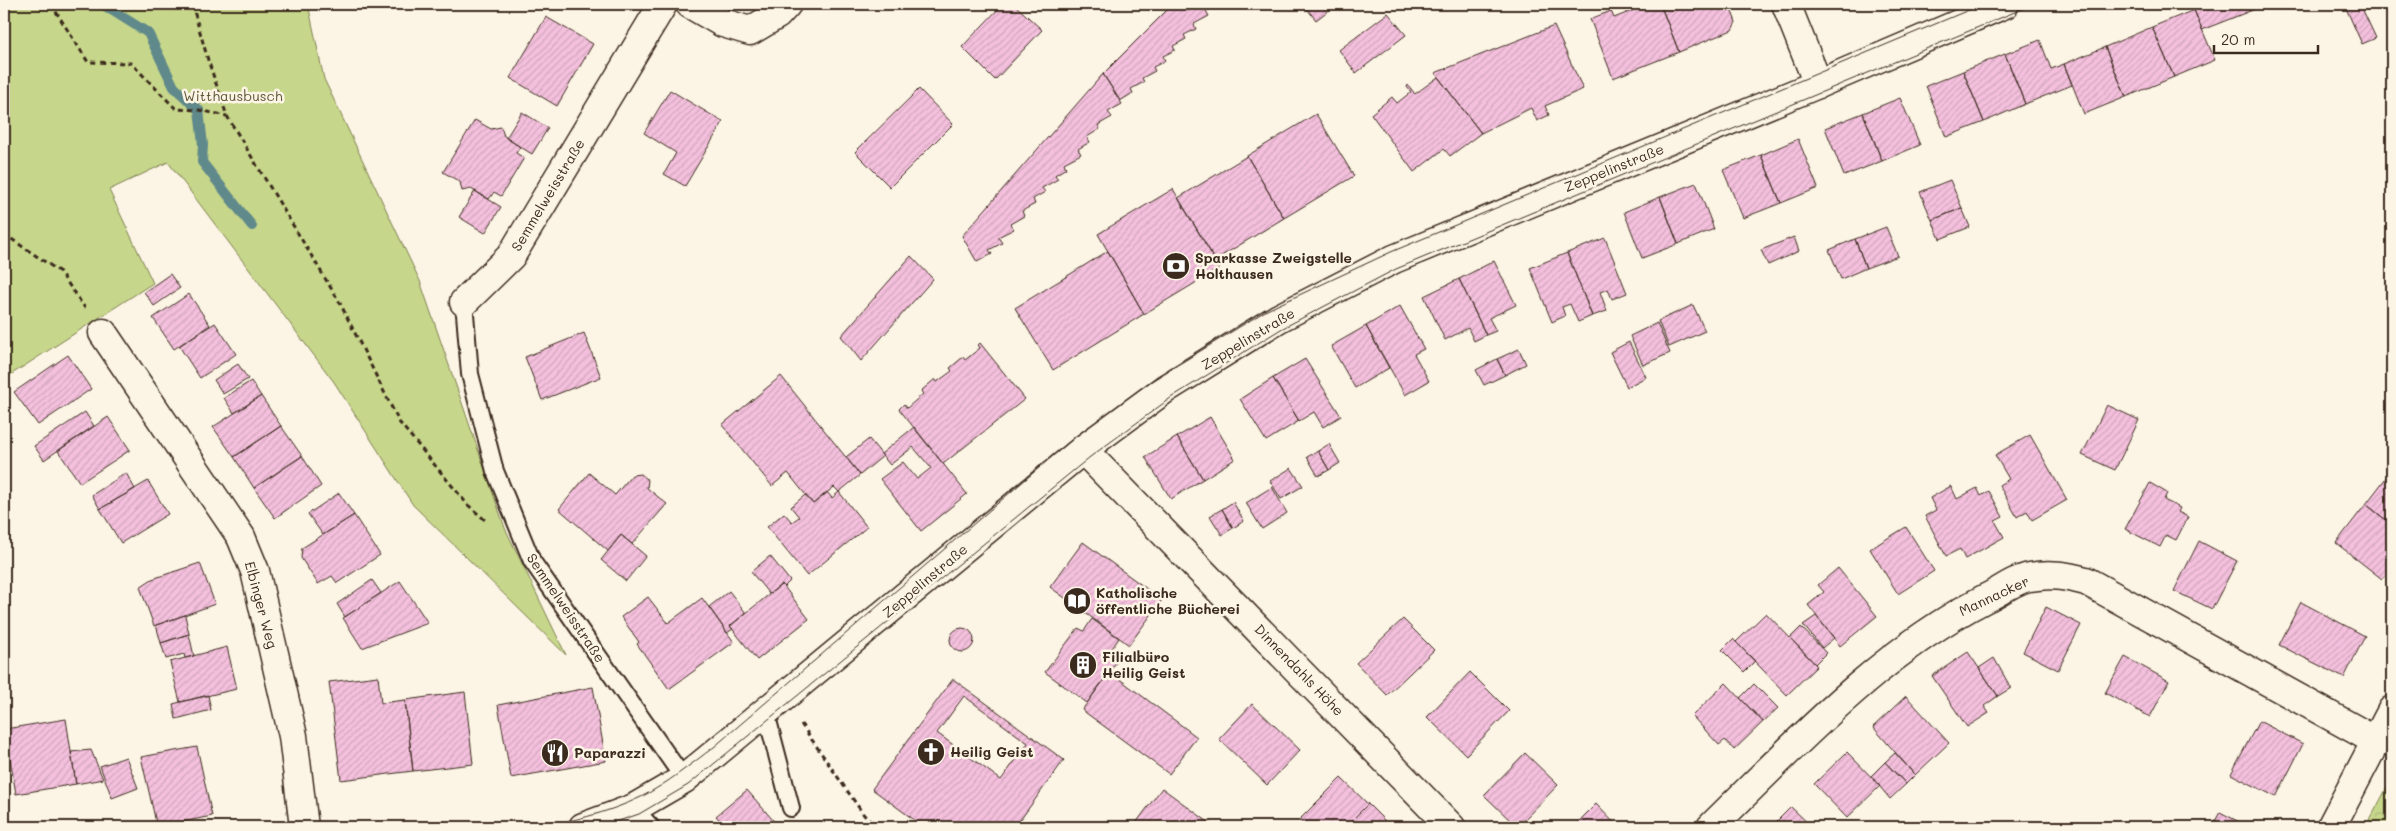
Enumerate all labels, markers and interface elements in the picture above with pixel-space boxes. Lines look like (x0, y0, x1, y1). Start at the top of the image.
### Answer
scale bar (2214, 22, 2317, 54)
text: 20 m (2221, 29, 2255, 49)
park label: Witthausbusch (183, 86, 283, 105)
street label: Semmelweisstraße (506, 135, 589, 254)
street label: Zeppelinstraße (1561, 139, 1666, 196)
place label: Sparkasse Zweigstelle Holthausen (1195, 248, 1352, 283)
bank icon: Sparkasse Zweigstelle Holthausen (1161, 251, 1191, 281)
street label: Zeppelinstraße (1197, 303, 1298, 374)
street label: Zeppelinstraße (878, 539, 971, 622)
street label: Semmelweisstraße (523, 549, 610, 666)
street label: Elbinger Weg (241, 559, 282, 651)
street label: Mannacker (1956, 571, 2032, 620)
place label: Katholische öffentliche Bücherei (1096, 583, 1240, 618)
library icon: Katholische öffentliche Bücherei (1062, 586, 1092, 616)
street label: Dinnendahls Höhe (1251, 620, 1348, 720)
place label: Filialbüro Heilig Geist (1102, 647, 1185, 682)
building icon: Filialbüro Heilig Geist (1068, 650, 1098, 680)
church icon: Heilig Geist (916, 737, 946, 767)
restaurant icon: Paparazzi (540, 738, 570, 768)
place label: Heilig Geist (950, 742, 1033, 761)
place label: Paparazzi (574, 743, 646, 762)

